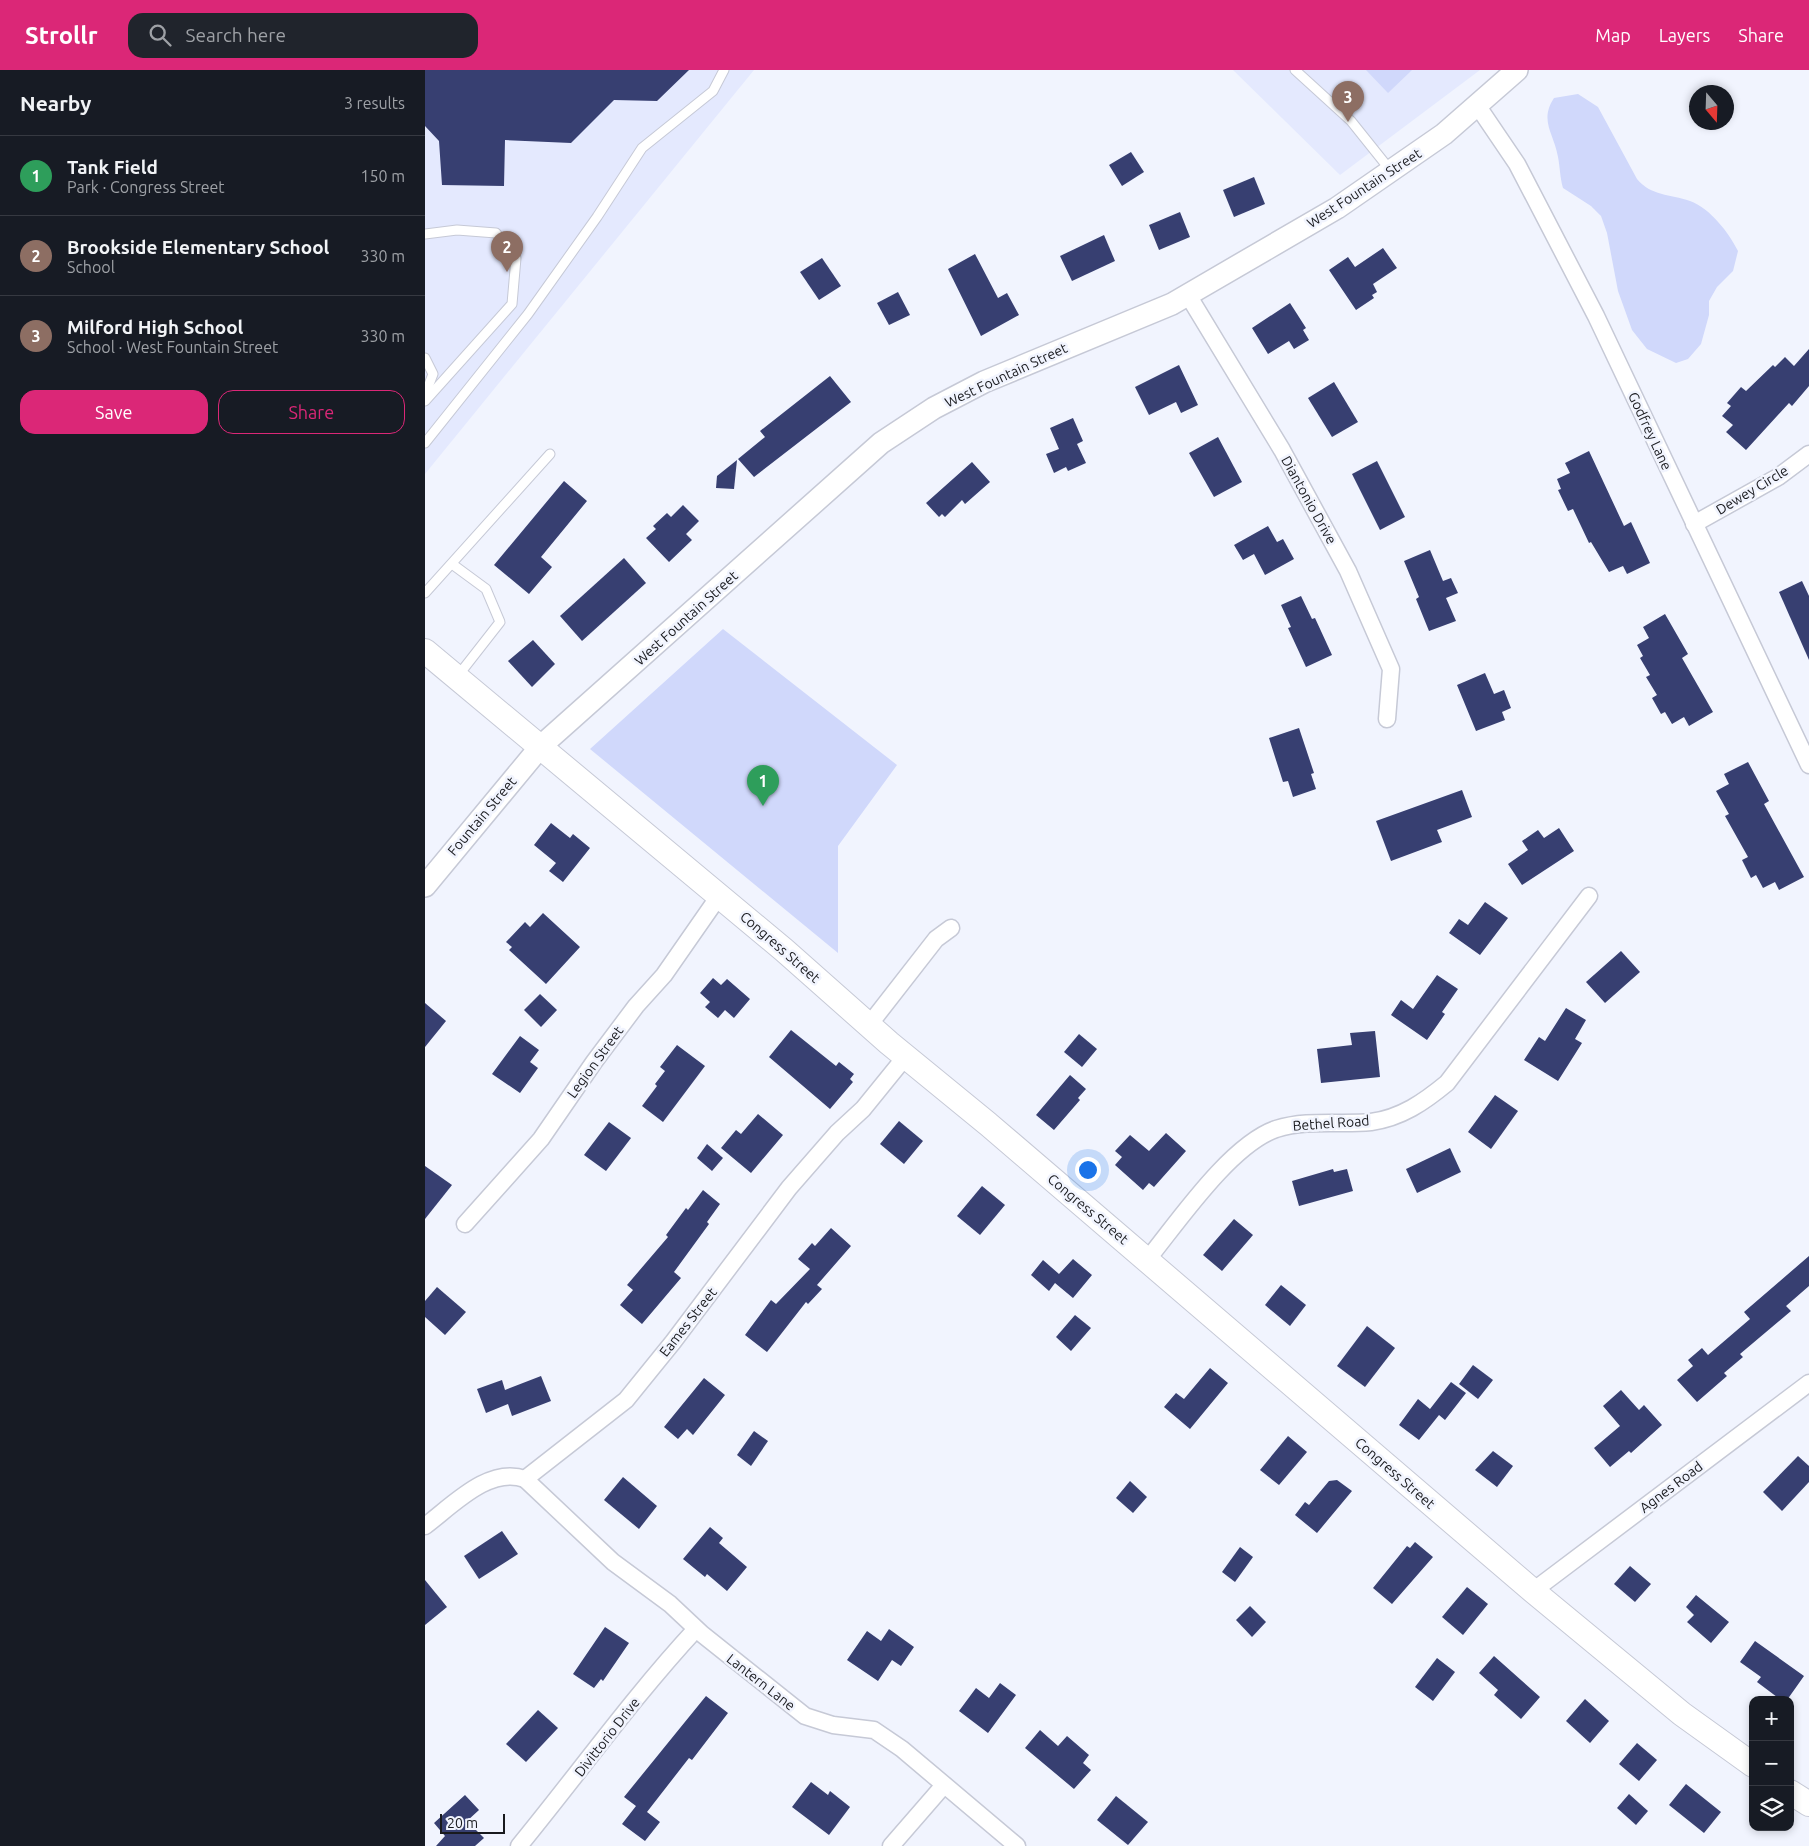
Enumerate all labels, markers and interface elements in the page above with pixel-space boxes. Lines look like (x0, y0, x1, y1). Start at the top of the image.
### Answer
search box (128, 13, 478, 58)
icon: search (146, 21, 174, 49)
text: Strollr (25, 22, 98, 49)
text: Search here (186, 24, 286, 46)
text: Map (1595, 25, 1631, 45)
text: Layers (1659, 25, 1710, 45)
text: Share (1738, 25, 1784, 45)
pin: 3 (1332, 81, 1364, 122)
north arrow (1689, 85, 1734, 130)
text: Nearby (20, 91, 91, 115)
text: 3 results (344, 94, 405, 112)
street label: West Fountain Street (1304, 145, 1425, 231)
text: Tank Field (67, 156, 158, 178)
text: 1 (31, 167, 41, 185)
text: 150 m (360, 167, 405, 185)
text: Park · Congress Street (67, 178, 225, 196)
pin: 2 (491, 231, 523, 272)
text: Brookside Elementary School (67, 236, 329, 258)
text: 2 (31, 247, 41, 265)
text: 330 m (360, 247, 405, 265)
text: School (67, 258, 115, 276)
text: Milford High School (67, 316, 243, 338)
text: 3 (31, 327, 41, 345)
text: 330 m (360, 327, 405, 345)
text: School · West Fountain Street (67, 338, 278, 356)
street label: West Fountain Street (942, 339, 1070, 410)
button: Save (20, 390, 208, 434)
button: Share (218, 390, 405, 434)
street label: Godfrey Lane (1625, 390, 1675, 472)
street label: Diantonio Drive (1278, 453, 1340, 547)
street label: Dewey Circle (1713, 462, 1791, 518)
street label: West Fountain Street (631, 567, 741, 668)
pin: 1 (747, 765, 779, 806)
street label: Fountain Street (444, 773, 520, 859)
street label: Congress Street (737, 908, 823, 986)
street label: Legion Street (564, 1023, 627, 1101)
street label: Bethel Road (1292, 1112, 1370, 1134)
your location (1075, 1157, 1101, 1183)
street label: Congress Street (1044, 1171, 1132, 1248)
street label: Eames Street (656, 1284, 720, 1360)
street label: Congress Street (1352, 1434, 1438, 1512)
street label: Agnes Road (1636, 1458, 1706, 1516)
street label: Lantern Lane (724, 1650, 798, 1714)
street label: Divittorio Drive (571, 1694, 643, 1780)
map controls (1749, 1696, 1794, 1831)
button: + (1749, 1696, 1794, 1741)
button: − (1749, 1741, 1794, 1786)
button: layers (1749, 1786, 1794, 1831)
scale bar (440, 1811, 505, 1834)
text: 20 m (447, 1815, 478, 1831)

